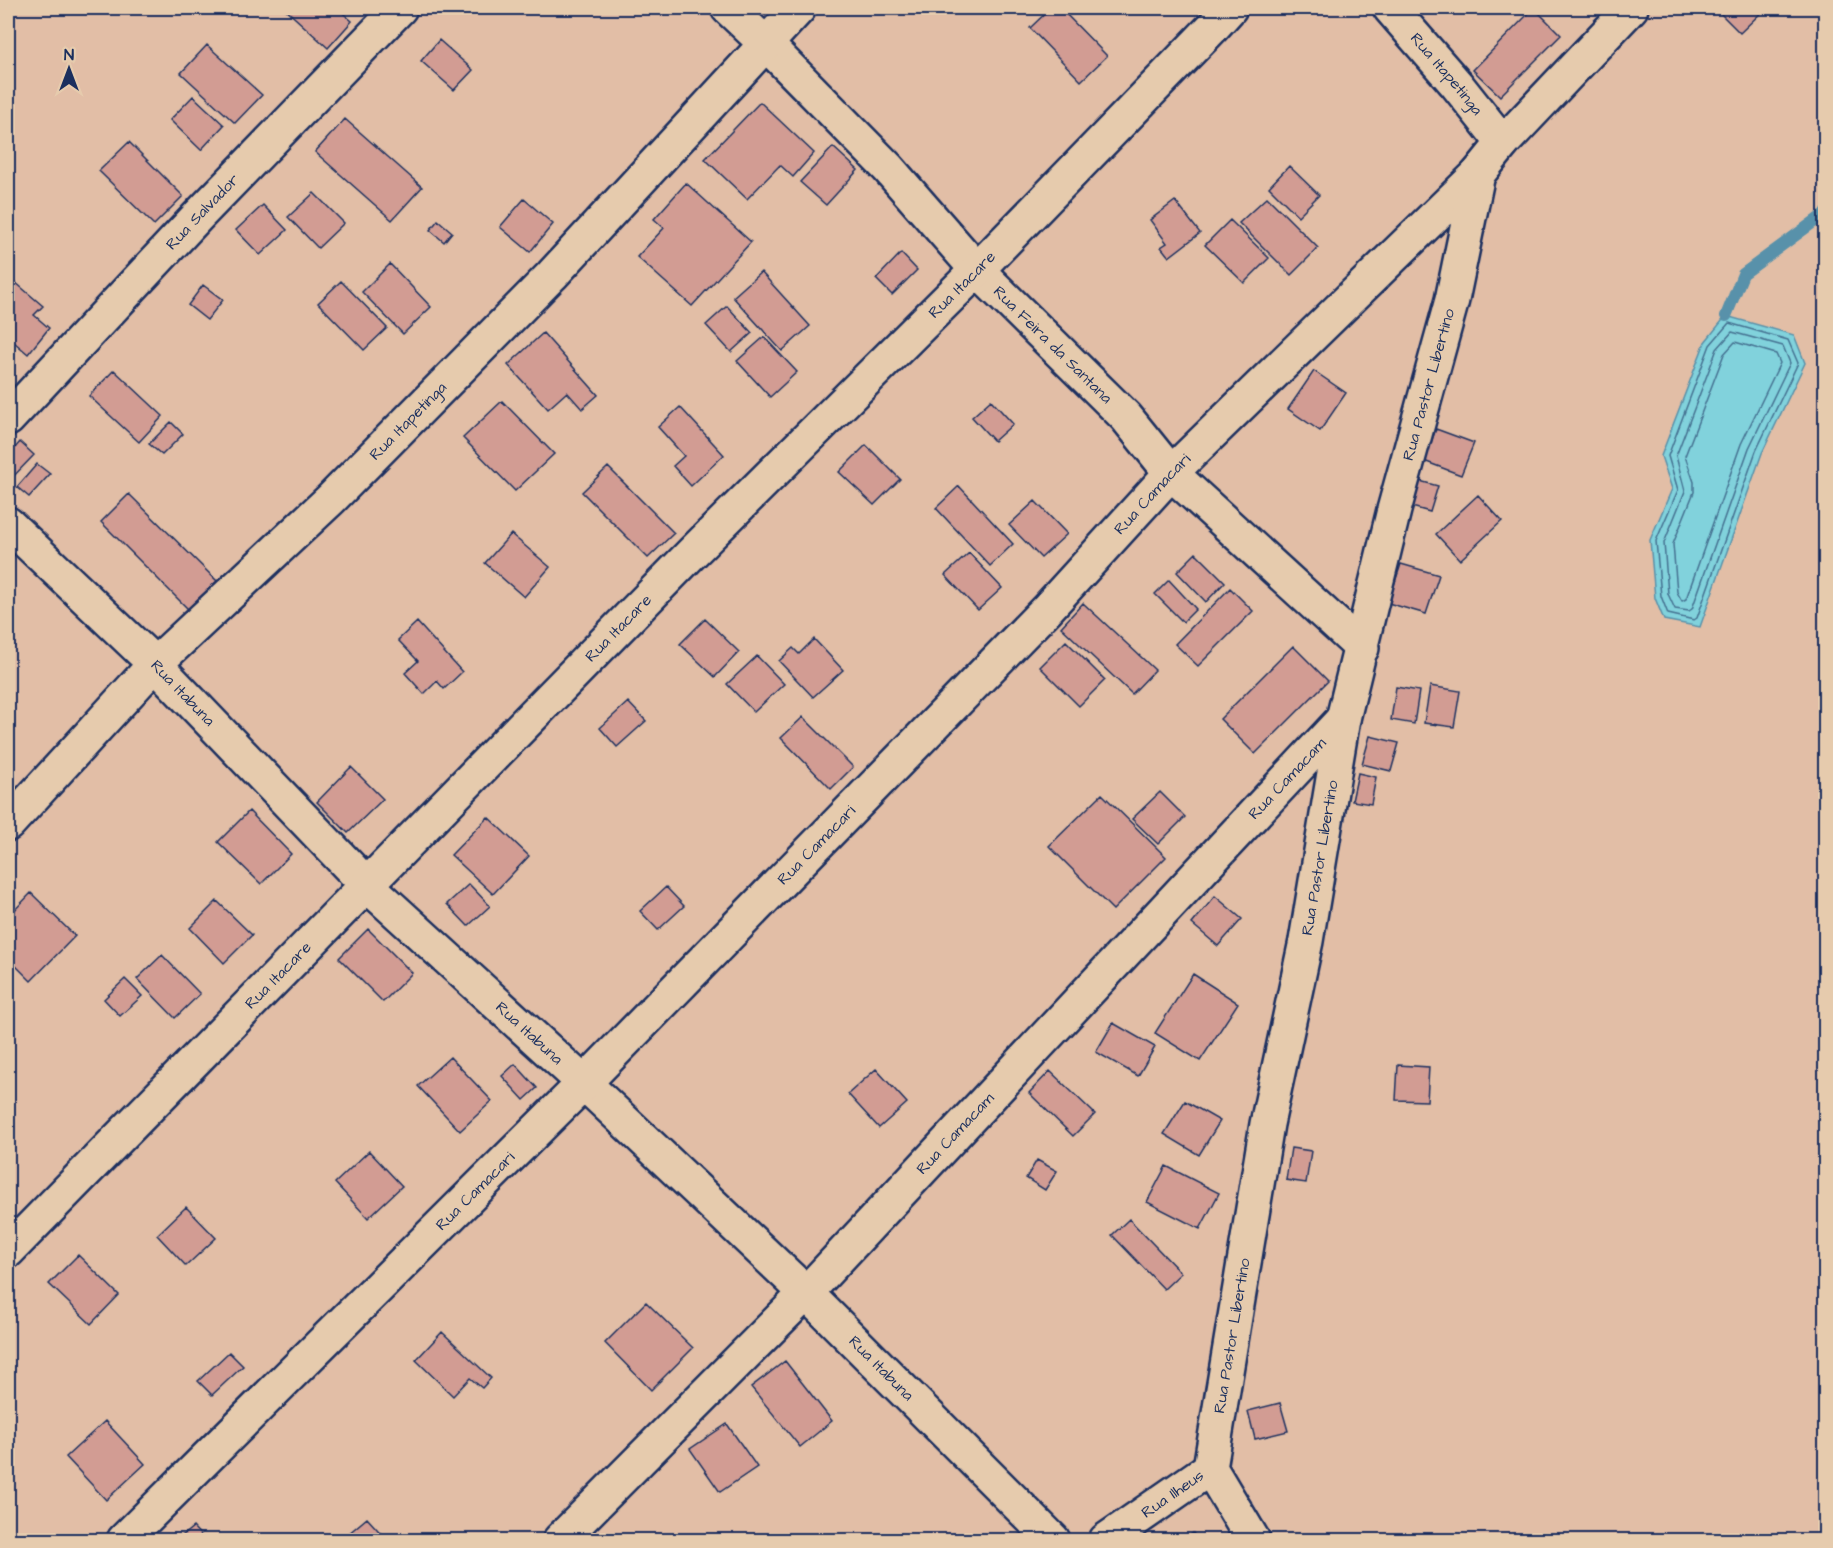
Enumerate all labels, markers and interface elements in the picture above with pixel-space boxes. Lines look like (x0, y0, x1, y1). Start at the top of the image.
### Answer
street label: Rua Itapetinga (1405, 28, 1488, 120)
north arrow (39, 39, 99, 99)
text: N (64, 44, 74, 66)
street label: Rua Salvador (161, 169, 244, 255)
street label: Rua Itacare (924, 246, 1001, 323)
street label: Rua Feira da Santana (988, 281, 1117, 409)
street label: Rua Pastor Libertino (1397, 306, 1460, 463)
street label: Rua Itapetinga (364, 377, 452, 465)
street label: Rua Camacari (1109, 448, 1196, 539)
street label: Rua Itacare (580, 589, 657, 667)
street label: Rua Itabuna (146, 655, 220, 731)
street label: Rua Camacam (1243, 732, 1331, 824)
street label: Rua Pastor Libertino (1296, 779, 1344, 937)
street label: Rua Camacari (772, 800, 861, 890)
street label: Rua Itacare (240, 936, 317, 1014)
street label: Rua Itabuna (491, 997, 568, 1070)
street label: Rua Camacam (911, 1087, 999, 1179)
street label: Rua Camacari (431, 1146, 520, 1235)
street label: Rua Pastor Libertino (1208, 1256, 1256, 1415)
street label: Rua Itabuna (844, 1331, 919, 1406)
street label: Rua Ilheus (1137, 1464, 1208, 1523)

